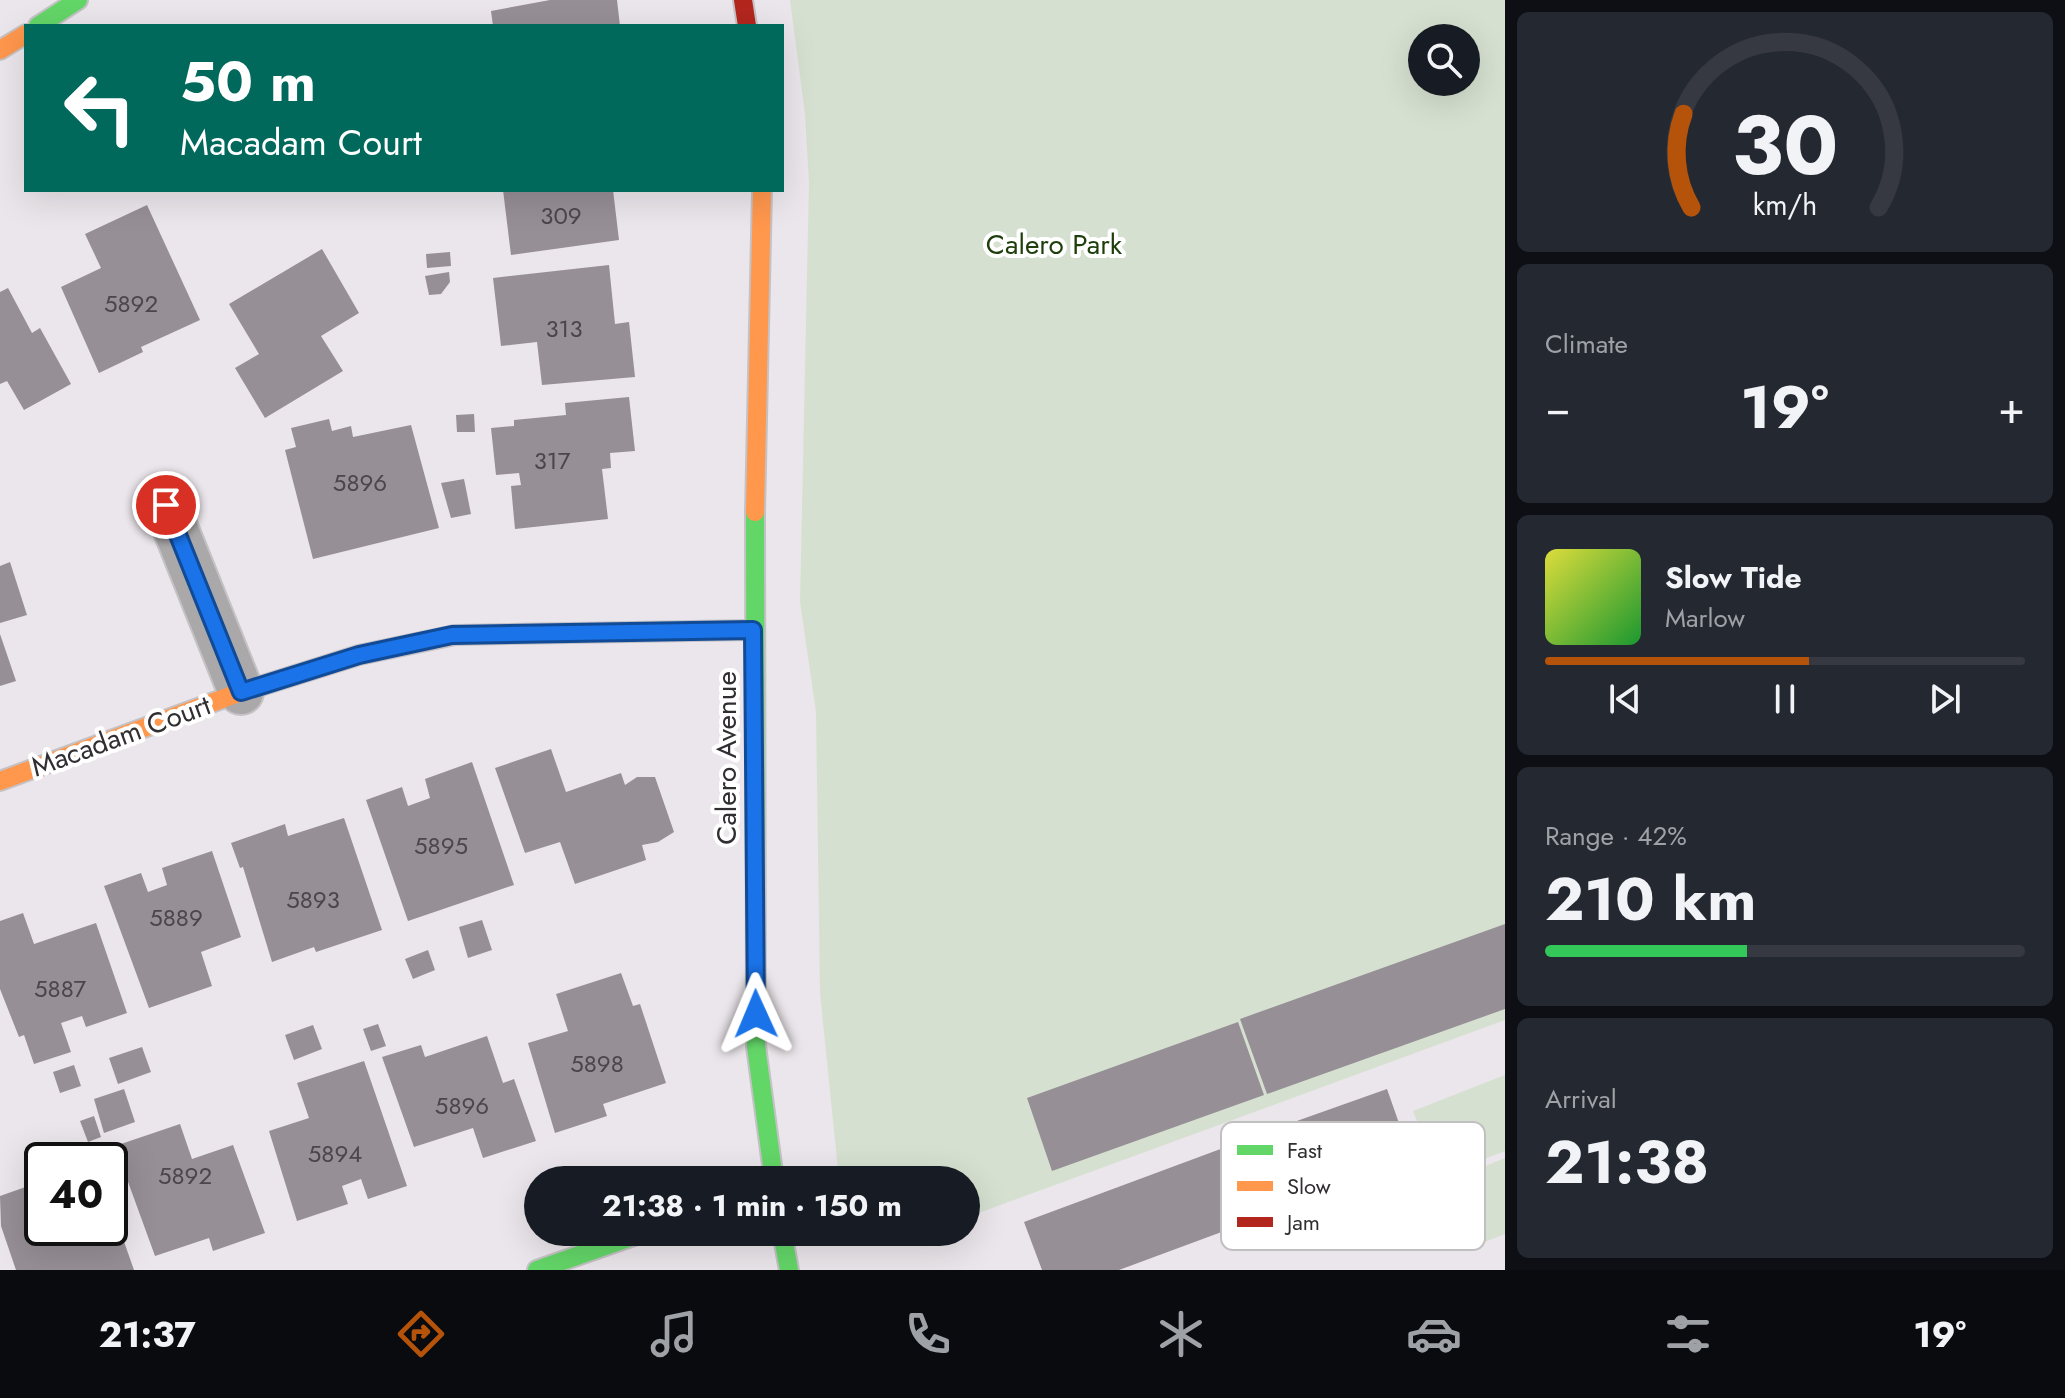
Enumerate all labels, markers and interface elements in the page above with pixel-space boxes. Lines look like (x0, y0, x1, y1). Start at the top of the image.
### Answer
map controls (1408, 24, 1480, 96)
button: search (1408, 24, 1480, 96)
text: 50 m (180, 41, 316, 122)
icon: left (48, 56, 152, 160)
text: 30 (1732, 84, 1838, 204)
text: Macadam Court (180, 116, 422, 168)
text: km/h (1753, 184, 1817, 226)
house number: 309 (540, 198, 582, 233)
park label: Calero Park (986, 224, 1123, 265)
house number: 5892 (104, 286, 158, 321)
house number: 313 (545, 311, 583, 346)
text: Climate (1545, 325, 1628, 363)
text: 19° (1740, 364, 1829, 451)
text: − (1545, 376, 1571, 440)
text: + (1998, 376, 2025, 440)
house number: 317 (534, 443, 571, 478)
house number: 5896 (333, 465, 387, 500)
pin (132, 471, 200, 539)
icon: arrive (144, 483, 188, 527)
text: Slow Tide (1665, 556, 1802, 599)
text: Marlow (1665, 599, 1745, 637)
street label: Calero Avenue (706, 671, 747, 845)
icon: previous (1603, 677, 1647, 721)
icon: pause (1763, 677, 1807, 721)
icon: next (1923, 677, 1967, 721)
street label: Macadam Court (26, 684, 217, 787)
text: Range · 42% (1545, 817, 1687, 855)
house number: 5895 (414, 828, 468, 863)
text: 210 km (1545, 856, 1756, 943)
house number: 5893 (286, 882, 340, 917)
house number: 5889 (149, 900, 203, 935)
house number: 5887 (34, 971, 86, 1006)
position arrow (714, 972, 798, 1056)
house number: 5898 (570, 1046, 624, 1081)
text: Arrival (1545, 1080, 1617, 1118)
house number: 5896 (435, 1088, 489, 1123)
text: 21:38 (1545, 1119, 1709, 1206)
legend (1221, 1122, 1485, 1250)
text: Fast (1287, 1134, 1323, 1166)
house number: 5894 (308, 1136, 362, 1171)
speed limit sign: 40 (24, 1142, 128, 1246)
house number: 5892 (158, 1158, 212, 1193)
text: Slow (1287, 1170, 1331, 1202)
text: 21:38 · 1 min · 150 m (602, 1184, 902, 1227)
text: Jam (1284, 1206, 1320, 1238)
icon: directions (393, 1306, 449, 1362)
icon: music (646, 1306, 702, 1362)
icon: phone (900, 1306, 956, 1362)
icon: climate (1153, 1306, 1209, 1362)
icon: car (1406, 1306, 1462, 1362)
icon: filters (1660, 1306, 1716, 1362)
text: 21:37 (99, 1308, 196, 1360)
text: 19° (1913, 1308, 1966, 1360)

